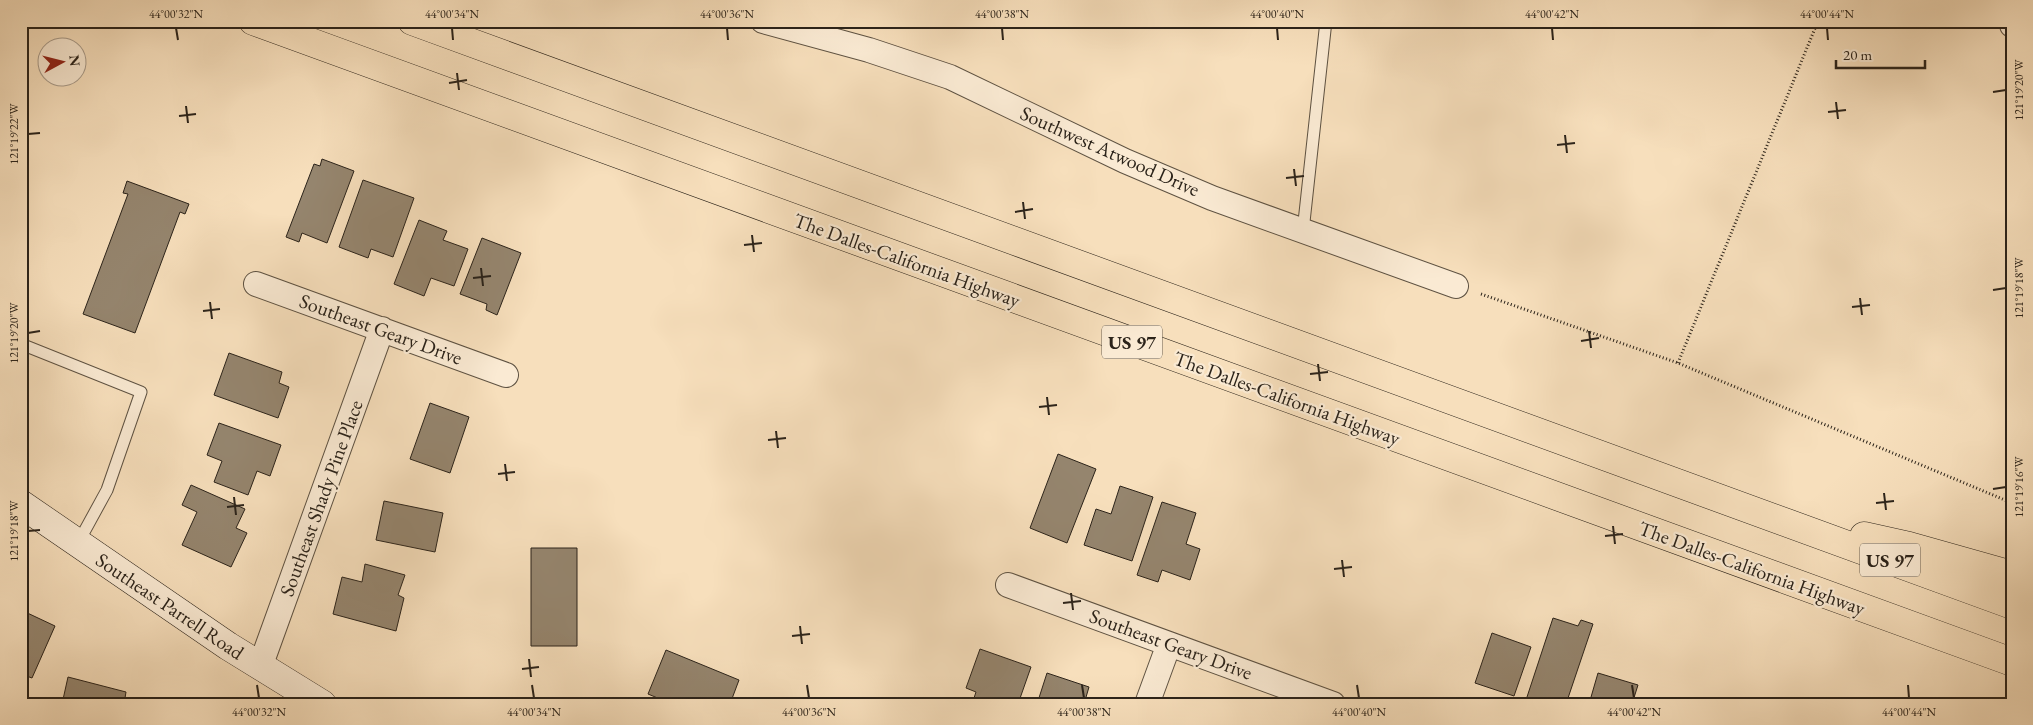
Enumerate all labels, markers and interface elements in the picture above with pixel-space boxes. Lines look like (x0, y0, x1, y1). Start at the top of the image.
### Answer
text: 44°00'32"N (149, 6, 203, 22)
text: 44°00'34"N (425, 6, 479, 22)
text: 44°00'36"N (700, 6, 754, 22)
text: 44°00'38"N (975, 6, 1029, 22)
text: 44°00'40"N (1250, 6, 1304, 22)
text: 44°00'42"N (1525, 6, 1579, 22)
text: 44°00'44"N (1800, 6, 1854, 22)
north arrow (38, 38, 88, 88)
scale bar (1836, 38, 1924, 70)
text: 20 m (1843, 45, 1872, 64)
text: N (65, 54, 85, 68)
text: 121°19'20"W (2011, 58, 2027, 121)
street label: Southwest Atwood Drive (1016, 100, 1204, 202)
text: 121°19'22"W (6, 102, 22, 165)
street label: The Dalles-California Highway (790, 207, 1024, 313)
text: 121°19'18"W (2011, 256, 2027, 319)
street label: Southeast Geary Drive (296, 287, 466, 371)
text: 121°19'20"W (6, 301, 22, 364)
road number: US 97 (1102, 326, 1162, 358)
street label: The Dalles-California Highway (1170, 345, 1404, 451)
street label: Southeast Shady Pine Place (273, 396, 369, 600)
text: 121°19'16"W (2011, 455, 2027, 518)
text: 121°19'18"W (6, 499, 22, 562)
street label: The Dalles-California Highway (1635, 515, 1869, 621)
road number: US 97 (1860, 544, 1920, 576)
street label: Southeast Parrell Road (91, 547, 250, 666)
street label: Southeast Geary Drive (1086, 602, 1256, 686)
text: 44°00'32"N (232, 704, 286, 720)
text: 44°00'34"N (507, 704, 561, 720)
text: 44°00'36"N (782, 704, 836, 720)
text: 44°00'38"N (1057, 704, 1111, 720)
text: 44°00'40"N (1332, 704, 1386, 720)
text: 44°00'42"N (1607, 704, 1661, 720)
text: 44°00'44"N (1882, 704, 1936, 720)

